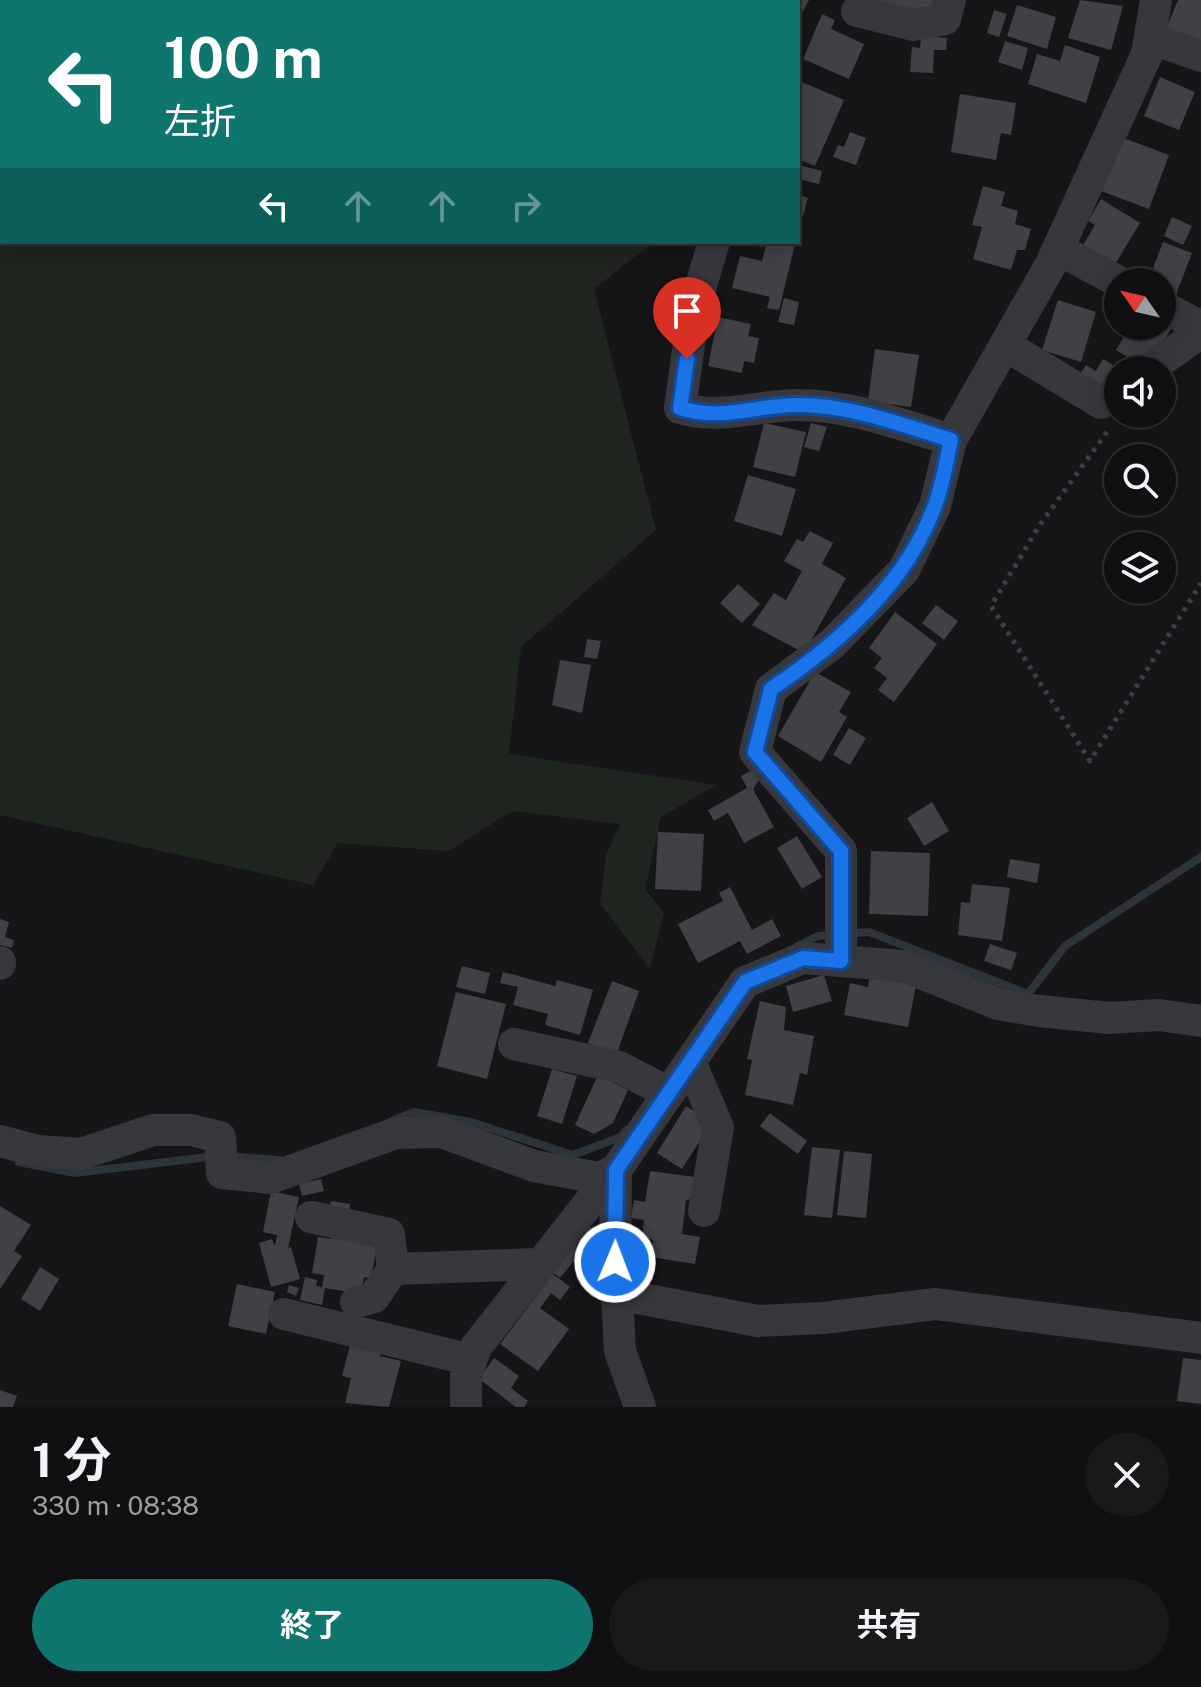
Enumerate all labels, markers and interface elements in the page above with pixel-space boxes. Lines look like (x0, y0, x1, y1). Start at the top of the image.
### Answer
text: 100 m (164, 25, 323, 91)
icon: left (32, 32, 136, 136)
text: 左折 (164, 100, 236, 142)
icon: left (252, 184, 296, 228)
icon: ahead (336, 184, 380, 228)
icon: ahead (420, 184, 464, 228)
icon: right (504, 184, 548, 228)
north arrow (1104, 268, 1176, 340)
map controls (1104, 268, 1176, 604)
pin (653, 277, 721, 359)
icon: arrive (665, 289, 709, 333)
button: sound (1104, 356, 1176, 428)
button: search (1104, 444, 1176, 516)
button: layers (1104, 532, 1176, 604)
position arrow (573, 1220, 657, 1304)
text: 1 分 (32, 1431, 111, 1488)
button: close (1085, 1433, 1169, 1517)
text: 330 m · 08:38 (32, 1490, 199, 1521)
button: 終了 (32, 1579, 593, 1671)
button: 共有 (609, 1579, 1169, 1671)

